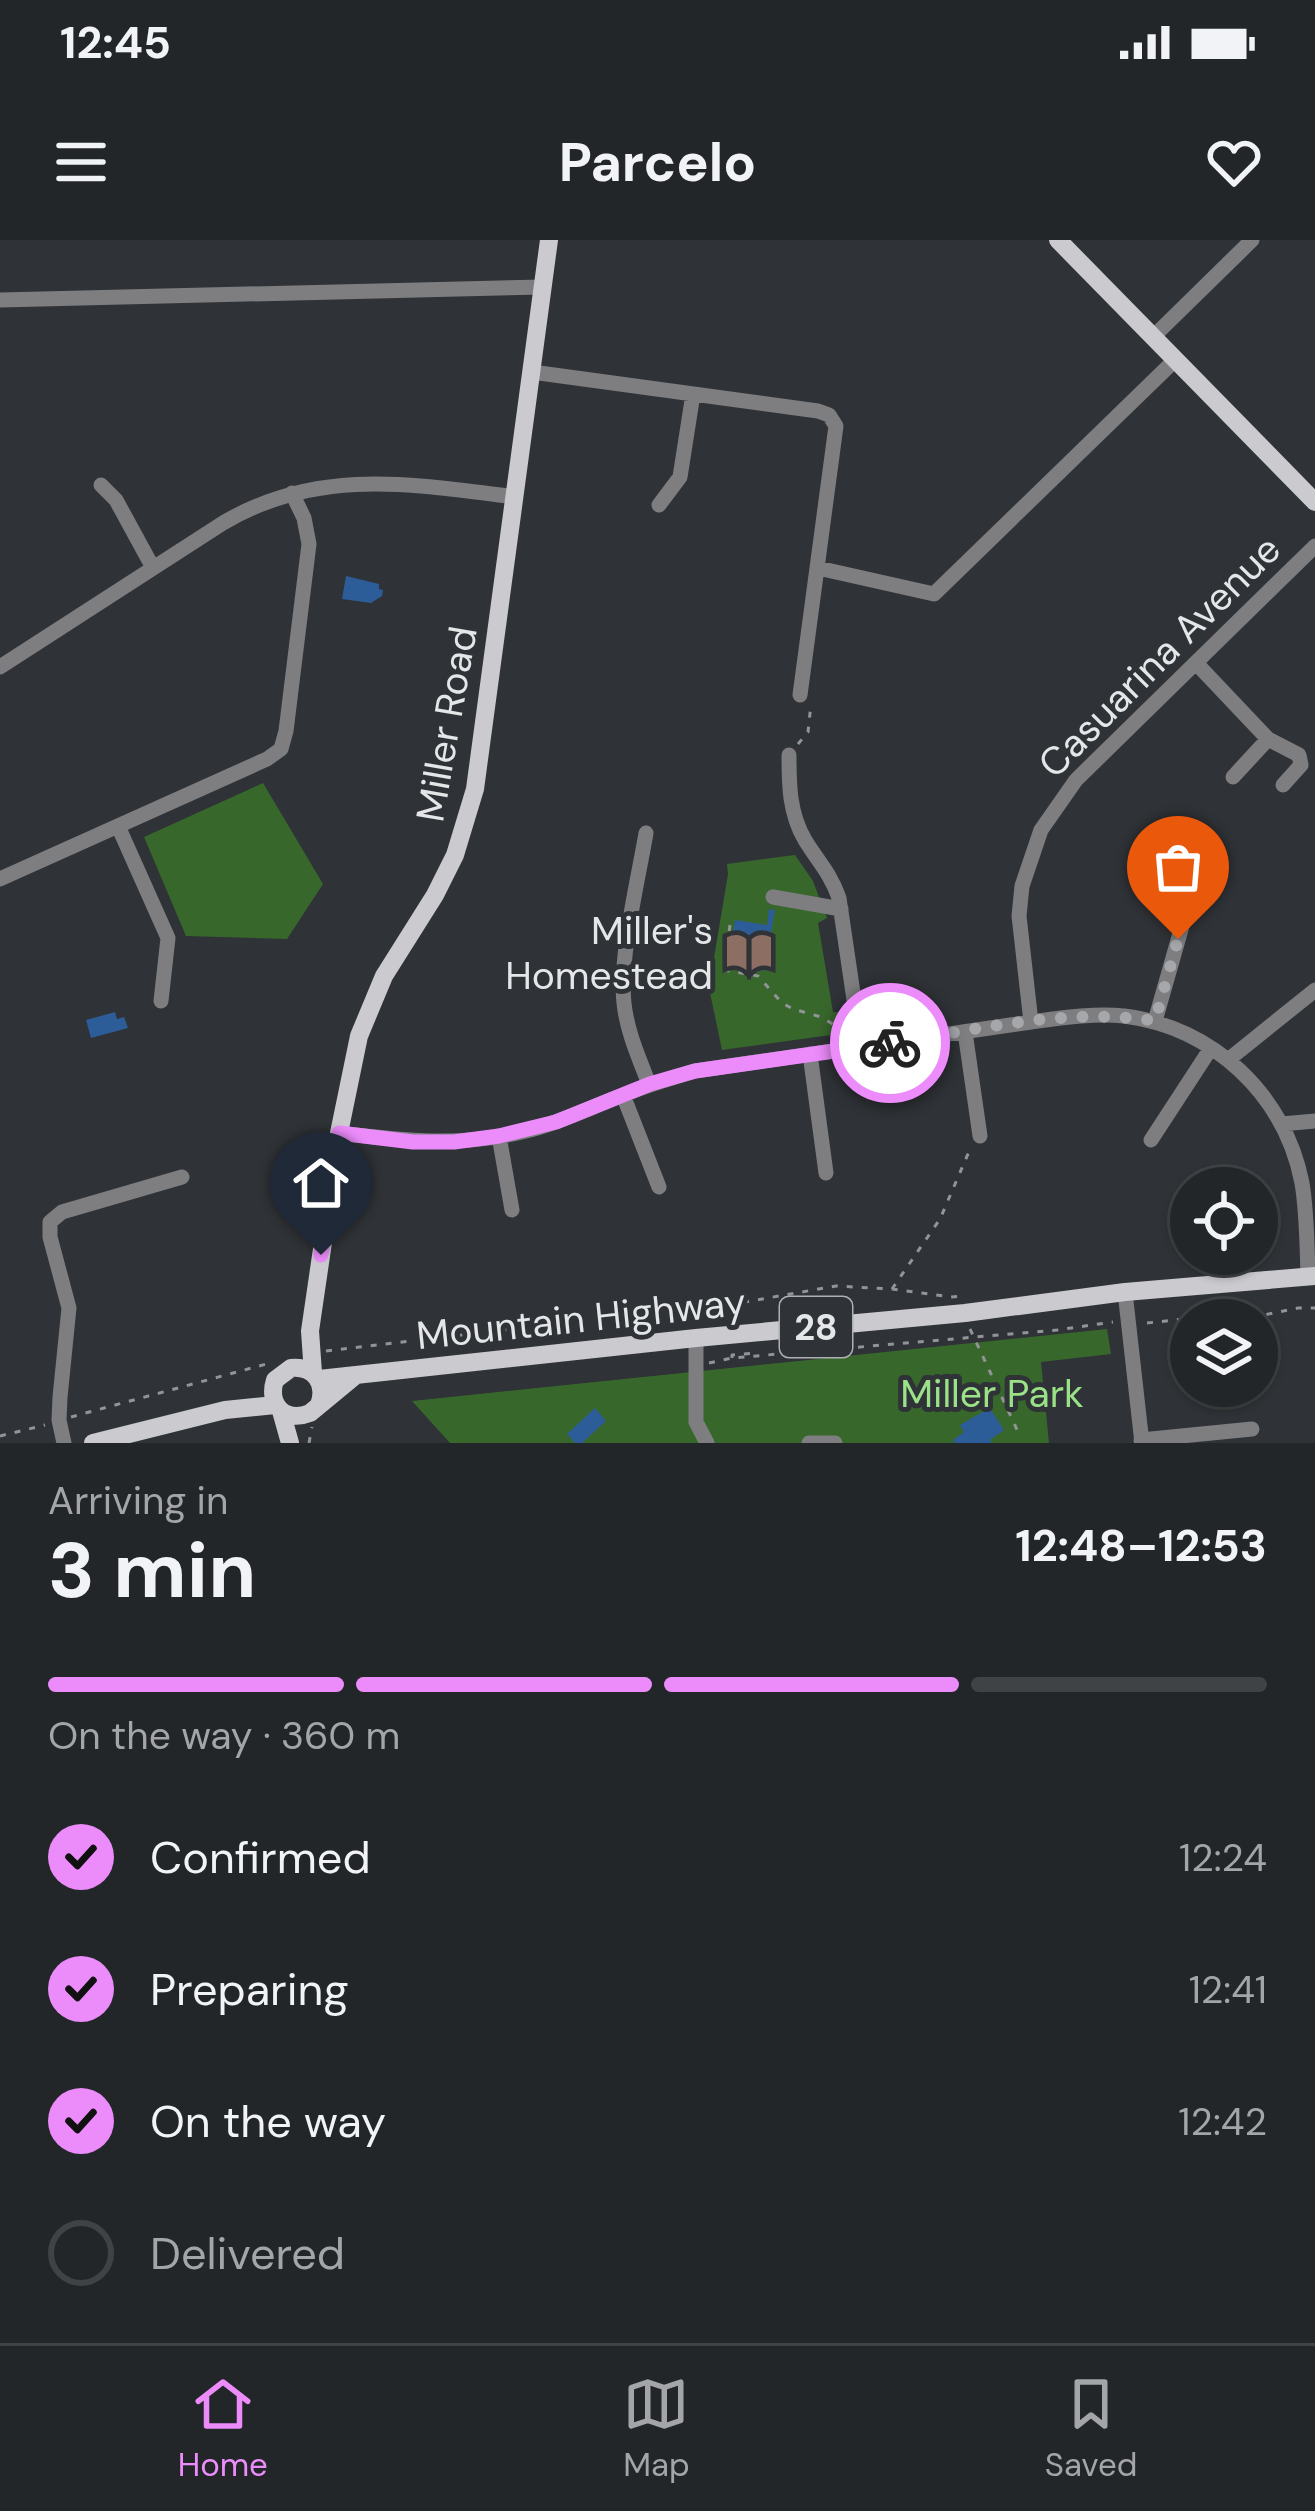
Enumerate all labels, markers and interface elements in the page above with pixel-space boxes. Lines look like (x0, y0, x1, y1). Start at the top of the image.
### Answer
text: 12:45 (60, 13, 171, 72)
text: Parcelo (559, 127, 756, 198)
icon: menu (48, 129, 114, 195)
icon: heart (1201, 129, 1267, 195)
street label: Casuarina Avenue (1027, 524, 1291, 788)
street label: Miller Road (404, 623, 489, 826)
pin (1127, 816, 1229, 939)
icon: bag (1145, 834, 1211, 900)
place label: Miller's Homestead (505, 905, 713, 1001)
library icon: Miller's Homestead (724, 927, 774, 977)
courier (830, 983, 950, 1103)
icon: bike (857, 1010, 923, 1076)
pin (270, 1132, 372, 1255)
icon: home (288, 1150, 354, 1216)
map controls (1170, 1167, 1278, 1407)
button: locate (1170, 1167, 1278, 1275)
street label: Mountain Highway (414, 1276, 748, 1361)
road number: 28 (780, 1297, 852, 1357)
button: layers (1170, 1299, 1278, 1407)
park label: Miller Park (900, 1368, 1084, 1419)
text: Arriving in (48, 1475, 228, 1526)
text: 12:48–12:53 (1015, 1516, 1267, 1575)
text: 3 min (48, 1520, 256, 1621)
text: On the way · 360 m (48, 1710, 400, 1761)
icon: check (48, 1824, 114, 1890)
text: Confirmed (150, 1828, 371, 1887)
text: 12:24 (1179, 1832, 1267, 1883)
icon: check (48, 1956, 114, 2022)
text: Preparing (150, 1960, 349, 2019)
text: 12:41 (1189, 1964, 1267, 2015)
icon: check (48, 2088, 114, 2154)
text: On the way (150, 2092, 386, 2151)
text: 12:42 (1178, 2096, 1267, 2147)
text: Delivered (150, 2224, 345, 2283)
tab: Home (178, 2371, 268, 2486)
tab: Map (623, 2371, 690, 2486)
tab: Saved (1045, 2371, 1137, 2486)

